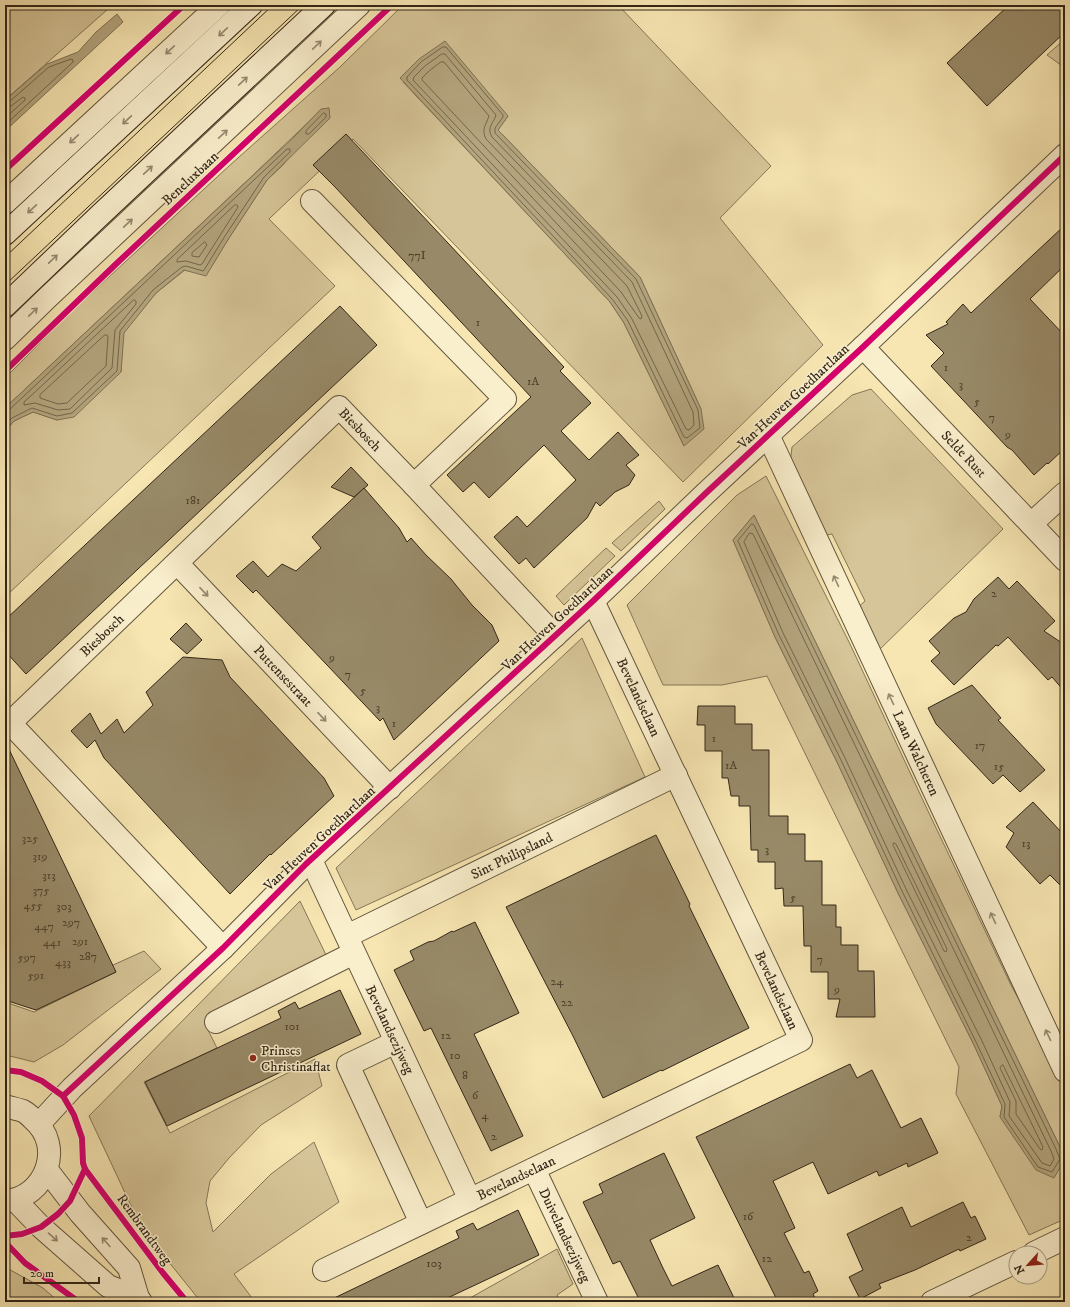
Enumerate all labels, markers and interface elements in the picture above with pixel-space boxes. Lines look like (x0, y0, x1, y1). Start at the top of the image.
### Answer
one-way arrow (218, 27, 228, 36)
one-way arrow (312, 40, 322, 50)
one-way arrow (165, 46, 175, 55)
one-way arrow (238, 77, 248, 86)
one-way arrow (123, 115, 133, 124)
one-way arrow (217, 130, 227, 139)
one-way arrow (69, 134, 79, 143)
street label: Beneluxbaan (158, 147, 223, 210)
one-way arrow (143, 165, 153, 175)
one-way arrow (27, 204, 37, 213)
one-way arrow (122, 218, 133, 227)
house number: 77I (408, 248, 426, 263)
one-way arrow (48, 255, 58, 264)
one-way arrow (28, 307, 38, 317)
house number: 1 (476, 315, 480, 330)
street label: Van Heuven Goedhartlaan (733, 340, 854, 454)
house number: 1 (944, 360, 948, 375)
house number: 1A (527, 374, 539, 389)
house number: 3 (959, 377, 963, 392)
house number: 5 (974, 394, 980, 409)
street label: Biesbosch (334, 404, 386, 456)
house number: 7 (989, 410, 995, 425)
street label: Selde Rust (937, 427, 990, 482)
house number: 9 (1004, 427, 1011, 442)
house number: 181 (186, 493, 200, 508)
street label: Van Heuven Goedhartlaan (497, 562, 618, 676)
one-way arrow (832, 575, 839, 587)
house number: 2 (991, 586, 997, 601)
one-way arrow (199, 587, 208, 597)
street label: Biesbosch (77, 610, 129, 661)
street label: Puttensestraat (249, 642, 317, 711)
house number: 9 (328, 650, 335, 665)
street label: Bevelandselaan (612, 655, 664, 740)
house number: 7 (345, 667, 351, 682)
house number: 5 (360, 683, 366, 698)
one-way arrow (886, 693, 894, 705)
house number: 3 (376, 700, 380, 715)
street label: Laan Walcheren (888, 708, 944, 800)
one-way arrow (317, 712, 327, 722)
house number: 1 (392, 716, 396, 731)
house number: 1 (712, 731, 716, 746)
house number: 17 (975, 738, 985, 753)
house number: 1A (725, 758, 737, 773)
house number: 15 (994, 759, 1004, 774)
street label: Van Heuven Goedhartlaan (259, 782, 380, 896)
street label: Sint Philipsland (468, 829, 556, 884)
house number: 325 (22, 831, 38, 846)
house number: 13 (1022, 836, 1030, 851)
house number: 3 (765, 842, 769, 857)
house number: 319 (33, 849, 47, 864)
house number: 313 (42, 868, 56, 883)
house number: 375 (33, 883, 49, 898)
house number: 5 (790, 890, 796, 905)
house number: 455 (24, 898, 42, 913)
house number: 303 (56, 899, 72, 914)
one-way arrow (989, 912, 996, 924)
house number: 297 (62, 915, 80, 930)
house number: 447 (34, 919, 54, 934)
house number: 291 (72, 934, 88, 949)
house number: 441 (43, 935, 61, 950)
street label: Bevelandselaan (750, 948, 802, 1033)
house number: 287 (79, 949, 97, 964)
house number: 597 (18, 950, 36, 965)
house number: 7 (817, 952, 823, 967)
house number: 433 (55, 955, 71, 970)
house number: 591 (28, 968, 44, 983)
house number: 24 (551, 974, 564, 989)
street label: Bevelandsezijweg (361, 982, 418, 1077)
house number: 9 (833, 982, 840, 997)
house number: 22 (561, 995, 573, 1010)
house number: 101 (284, 1019, 300, 1034)
house number: 12 (441, 1028, 451, 1043)
one-way arrow (1044, 1030, 1051, 1042)
place label: Prinses Christinaflat (261, 1042, 331, 1076)
house number: 10 (450, 1048, 460, 1063)
marker: Prinses Christinaflat (248, 1053, 258, 1063)
house number: 8 (462, 1068, 468, 1083)
house number: 6 (472, 1088, 479, 1103)
house number: 4 (482, 1108, 490, 1123)
house number: 2 (491, 1129, 497, 1144)
street label: Bevelandselaan (474, 1152, 559, 1205)
street label: Duivelandsezijweg (534, 1185, 594, 1286)
street label: Rembrandtweg (112, 1191, 176, 1269)
house number: 16 (743, 1209, 754, 1224)
house number: 2 (966, 1230, 972, 1245)
one-way arrow (48, 1232, 58, 1241)
one-way arrow (101, 1236, 110, 1247)
north arrow (1008, 1245, 1048, 1285)
house number: 12 (762, 1251, 772, 1266)
house number: 103 (426, 1256, 442, 1271)
scale bar (24, 1259, 99, 1285)
text: N (1012, 1262, 1028, 1276)
text: 20 m (30, 1266, 54, 1281)

